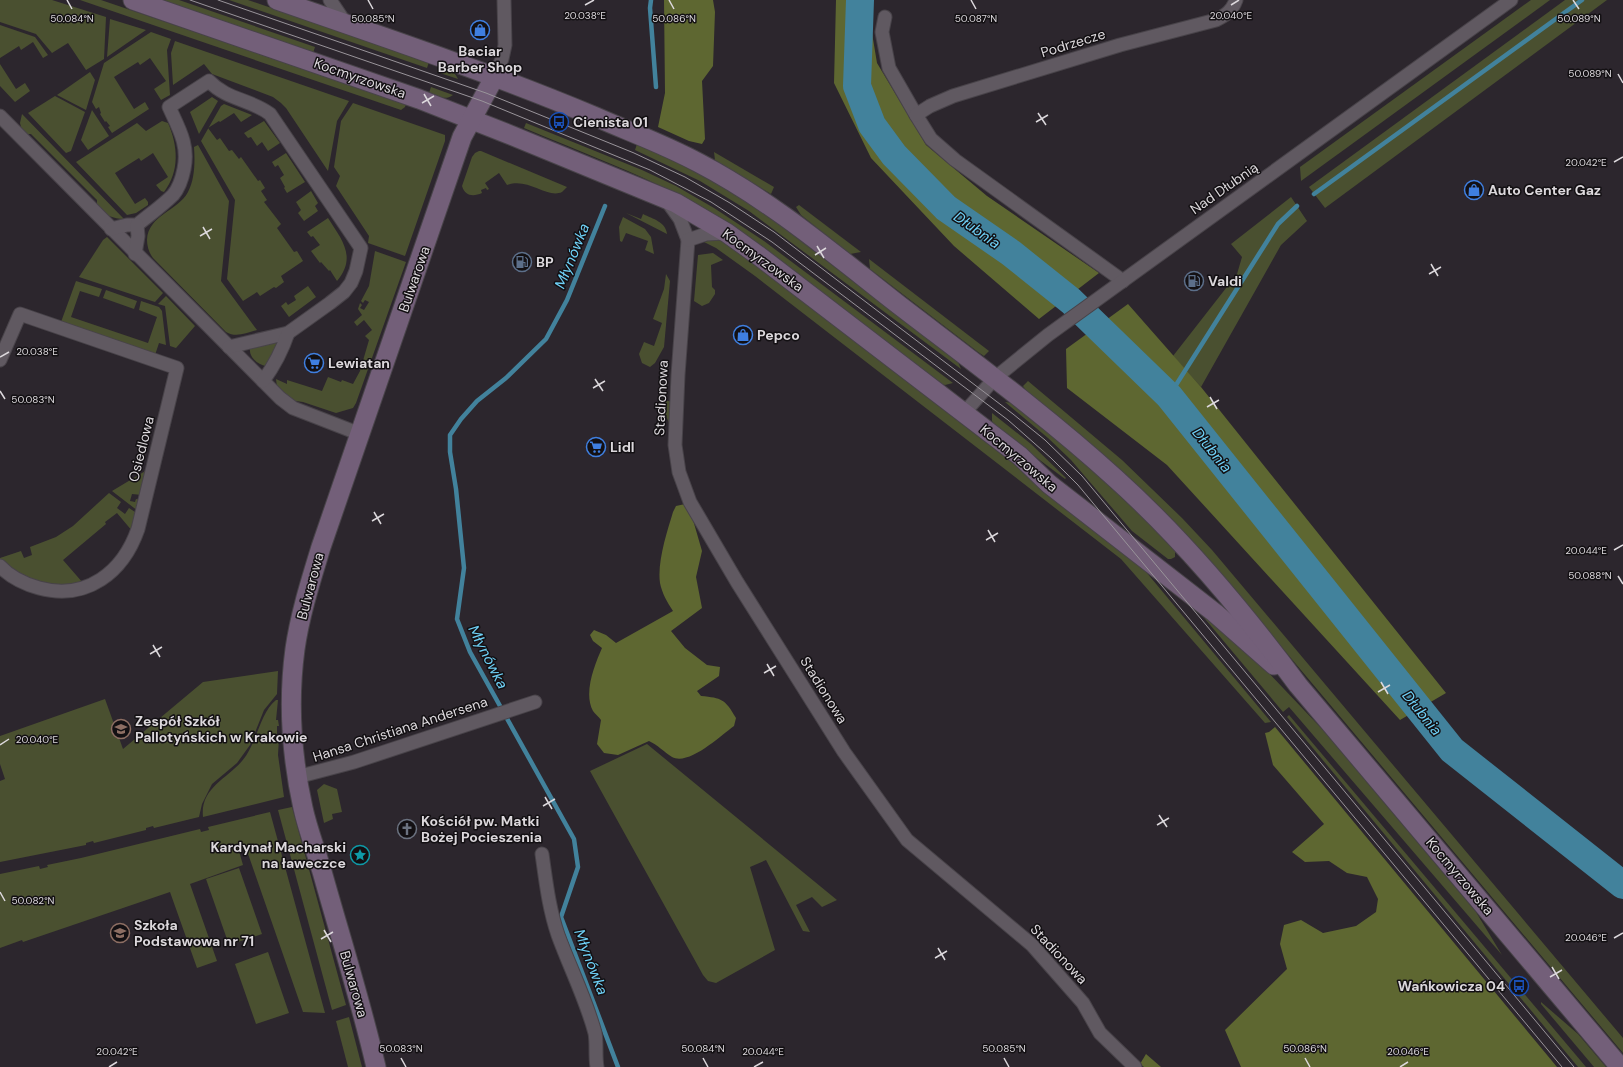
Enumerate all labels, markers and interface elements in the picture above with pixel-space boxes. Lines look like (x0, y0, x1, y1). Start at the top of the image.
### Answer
text: 20.038°E (564, 9, 606, 22)
text: 20.040°E (1210, 9, 1253, 22)
text: 50.084°N (50, 12, 94, 25)
text: 50.085°N (351, 12, 395, 25)
text: 50.086°N (652, 12, 696, 25)
text: 50.087°N (955, 12, 997, 25)
text: 50.089°N (1557, 12, 1601, 25)
shop icon: Baciar Barber Shop (469, 19, 491, 41)
street label: Podrzecze (1038, 25, 1108, 61)
place label: Baciar Barber Shop (438, 42, 522, 76)
street label: Kocmyrzowska (312, 54, 408, 102)
text: 50.089°N (1568, 67, 1612, 80)
bus stop icon: Cienista 01 (548, 111, 570, 133)
place label: Cienista 01 (573, 113, 648, 131)
text: 20.042°E (1565, 156, 1607, 169)
street label: Nad Dłubnią (1187, 158, 1261, 218)
shop icon: Auto Center Gaz (1463, 179, 1485, 201)
place label: Auto Center Gaz (1488, 181, 1601, 199)
water label: Dłubnia (950, 207, 1004, 253)
water label: Młynówka (550, 220, 594, 292)
street label: Kocmyrzowska (719, 224, 807, 296)
street label: Bulwarowa (394, 244, 434, 314)
fuel station icon: BP (511, 251, 533, 273)
place label: BP (536, 253, 554, 271)
fuel station icon: Valdi (1183, 270, 1205, 292)
place label: Valdi (1208, 272, 1242, 290)
shop icon: Pepco (732, 324, 754, 346)
place label: Pepco (757, 326, 800, 344)
text: 20.038°E (16, 345, 58, 358)
supermarket icon: Lewiatan (303, 352, 325, 374)
place label: Lewiatan (328, 354, 390, 372)
street label: Stadionowa (650, 360, 672, 436)
text: 50.083°N (11, 393, 55, 406)
street label: Osiedlowa (124, 414, 158, 484)
street label: Kocmyrzowska (976, 420, 1062, 496)
water label: Dłubnia (1188, 423, 1236, 477)
supermarket icon: Lidl (585, 436, 607, 458)
place label: Lidl (610, 438, 635, 456)
text: 20.044°E (1565, 544, 1607, 557)
street label: Bulwarowa (292, 551, 328, 621)
text: 50.088°N (1568, 569, 1612, 582)
water label: Młynówka (463, 622, 513, 692)
street label: Stadionowa (796, 653, 852, 727)
water label: Dłubnia (1398, 686, 1446, 740)
street label: Hansa Christiana Andersena (310, 692, 490, 766)
place label: Zespół Szkół Pallotyńskich w Krakowie (135, 712, 307, 746)
school or university icon: Zespół Szkół Pallotyńskich w Krakowie (110, 718, 132, 740)
text: 20.040°E (16, 733, 59, 746)
place label: Kościół pw. Matki Bożej Pocieszenia (421, 812, 542, 846)
church icon: Kościół pw. Matki Bożej Pocieszenia (396, 818, 418, 840)
street label: Kocmyrzowska (1422, 833, 1498, 919)
place label: Kardynał Macharski na ławeczce (211, 838, 346, 872)
place icon: Kardynał Macharski na ławeczce (349, 844, 371, 866)
text: 50.082°N (12, 894, 55, 907)
place label: Szkoła Podstawowa nr 71 (134, 916, 254, 950)
street label: Stadionowa (1027, 920, 1091, 988)
school or university icon: Szkoła Podstawowa nr 71 (109, 922, 131, 944)
water label: Młynówka (569, 926, 613, 998)
text: 20.046°E (1565, 931, 1607, 944)
street label: Bulwarowa (336, 949, 372, 1019)
bus stop icon: Wańkowicza 04 (1508, 975, 1530, 997)
place label: Wańkowicza 04 (1398, 977, 1505, 995)
text: 50.083°N (379, 1042, 423, 1055)
text: 50.084°N (681, 1042, 725, 1055)
text: 50.085°N (982, 1042, 1026, 1055)
text: 50.086°N (1283, 1042, 1327, 1055)
text: 20.042°E (96, 1045, 138, 1058)
text: 20.044°E (742, 1045, 784, 1058)
text: 20.046°E (1387, 1045, 1429, 1058)

